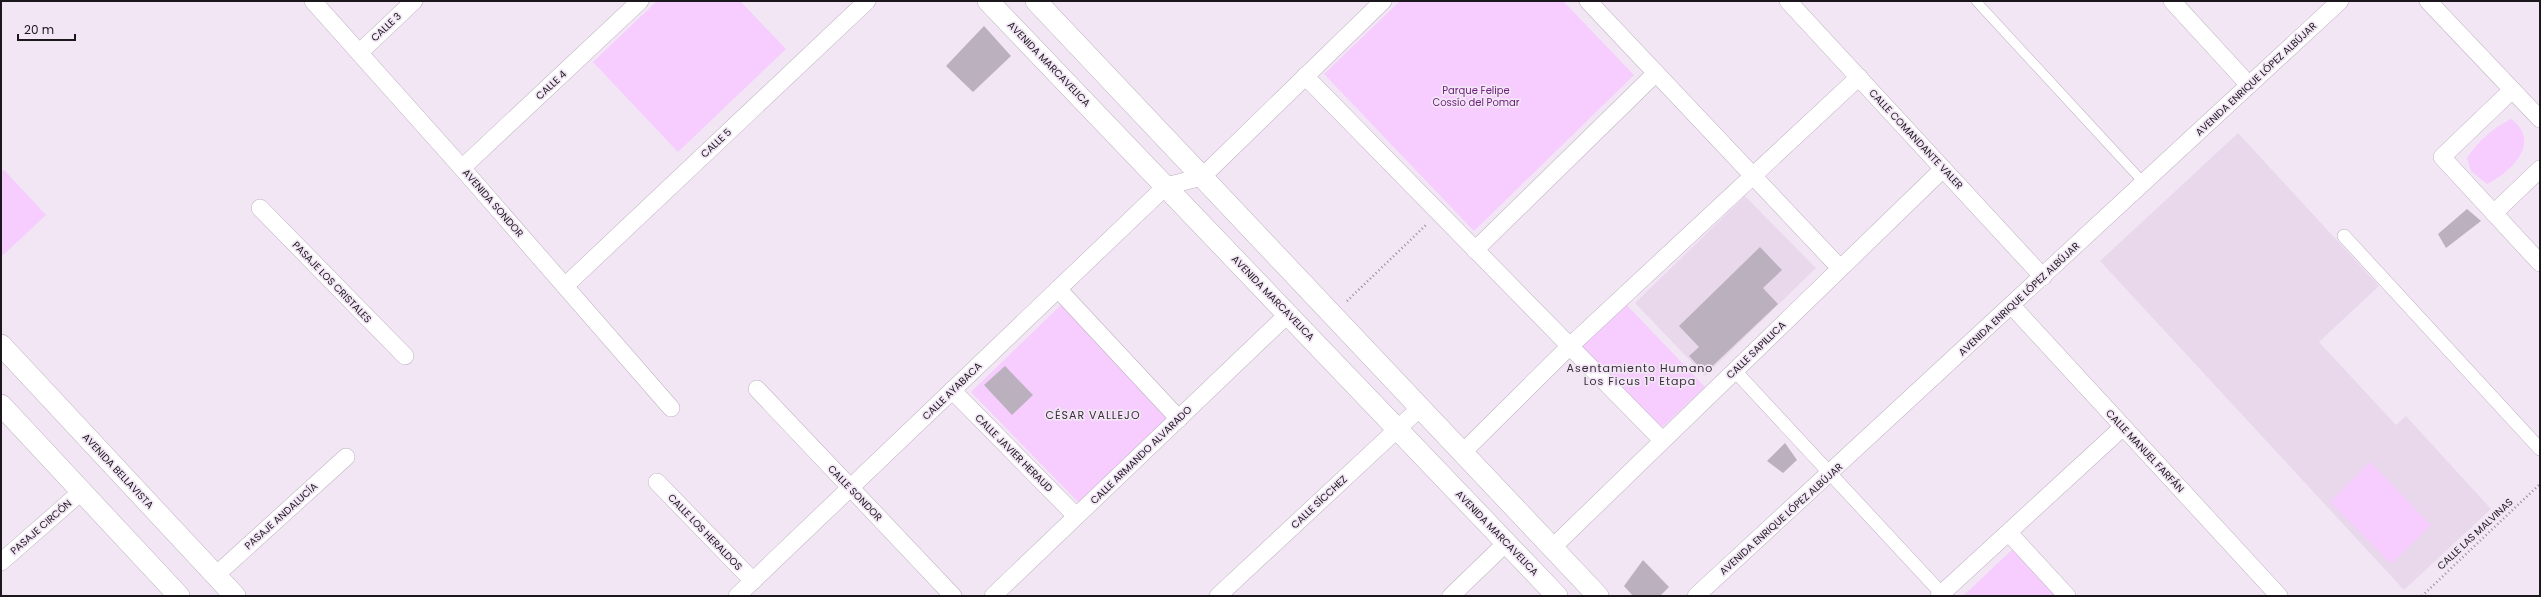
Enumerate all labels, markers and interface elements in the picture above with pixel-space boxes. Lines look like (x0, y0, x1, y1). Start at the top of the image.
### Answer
street label: CALLE 3 (367, 9, 405, 45)
scale bar (18, 16, 75, 42)
street label: AVENIDA MARCAVELICA (1004, 18, 1094, 110)
street label: AVENIDA ENRIQUE LÓPEZ ALBÚJAR (2192, 19, 2320, 139)
text: 20 m (24, 21, 54, 38)
street label: CALLE 4 (532, 67, 570, 103)
park label: Parque Felipe Cossío del Pomar (1432, 83, 1520, 110)
street label: CALLE COMANDANTE VALER (1866, 86, 1966, 192)
street label: CALLE 5 (697, 125, 735, 161)
street label: AVENIDA SONDOR (459, 165, 527, 241)
street label: PASAJE LOS CRISTALES (289, 238, 375, 326)
street label: AVENIDA ENRIQUE LÓPEZ ALBÚJAR (1955, 239, 2083, 359)
street label: AVENIDA MARCAVELICA (1228, 252, 1318, 344)
street label: CALLE SAPILLICA (1723, 318, 1789, 382)
street label: CALLE AYABACA (919, 358, 985, 423)
district label: Asentamiento Humano Los Ficus 1ª Etapa (1567, 360, 1713, 389)
street label: CALLE ARMANDO ALVARADO (1087, 402, 1195, 508)
street label: CALLE MANUEL FARFÁN (2102, 406, 2188, 496)
district label: CÉSAR VALLEJO (1045, 407, 1141, 423)
street label: CALLE JAVIER HERAUD (972, 411, 1056, 495)
street label: AVENIDA BELLAVISTA (79, 430, 157, 512)
street label: AVENIDA ENRIQUE LÓPEZ ALBÚJAR (1716, 460, 1846, 578)
street label: CALLE SONDOR (824, 462, 886, 524)
street label: CALLE SÍCCHEZ (1288, 472, 1350, 532)
street label: PASAJE ANDALUCÍA (241, 479, 321, 553)
street label: AVENIDA MARCAVELICA (1452, 487, 1542, 579)
street label: CALLE LOS HERALDOS (664, 490, 746, 574)
street label: CALLE LAS MALVINAS (2434, 495, 2516, 573)
street label: PASAJE CIRCÓN (7, 496, 75, 558)

